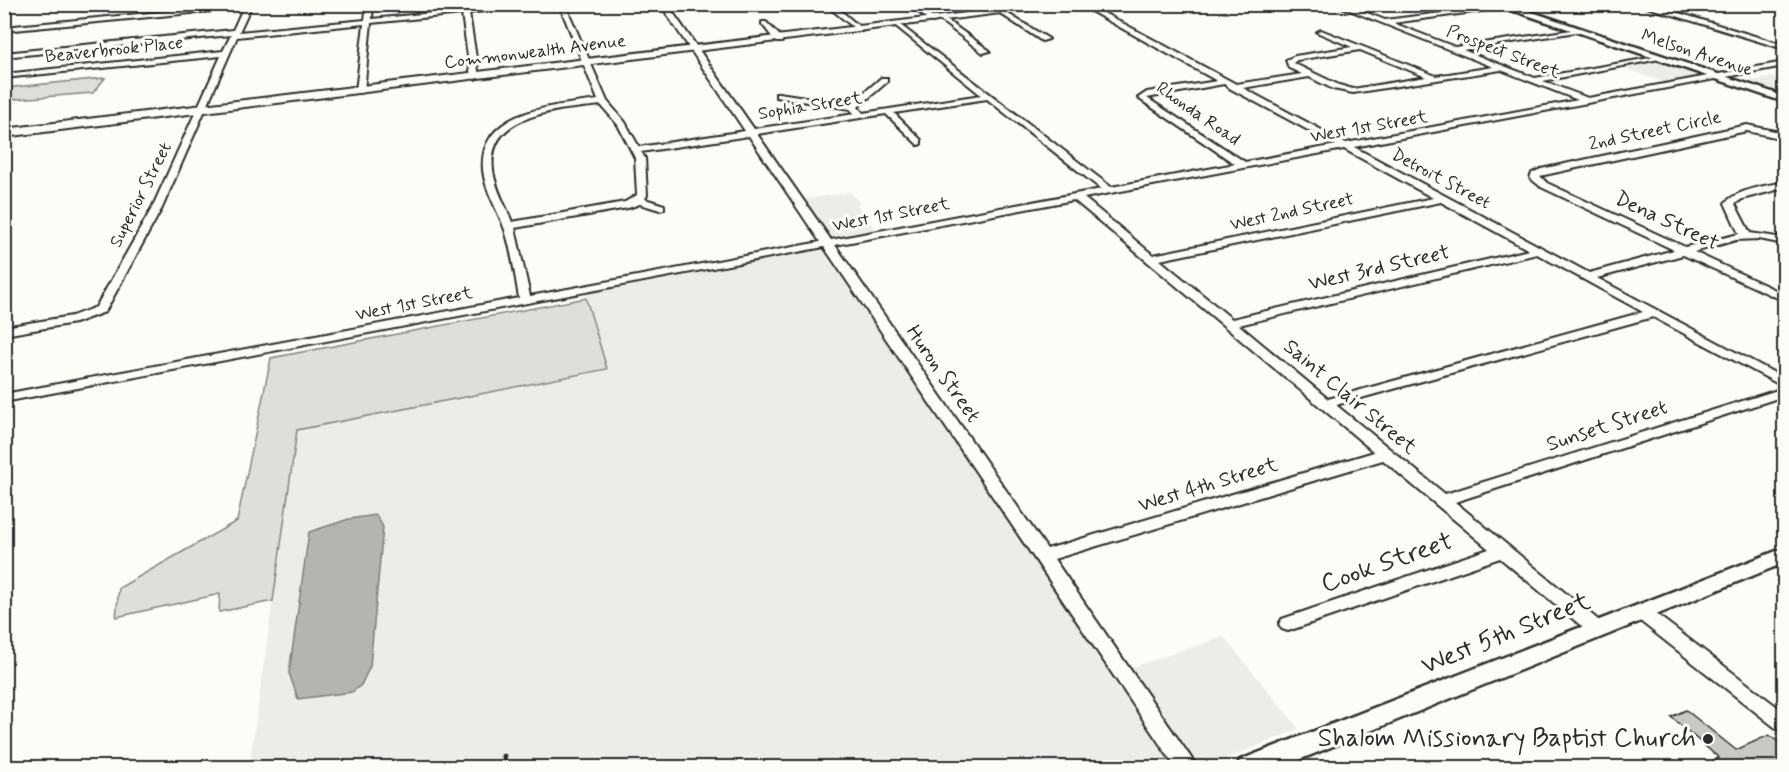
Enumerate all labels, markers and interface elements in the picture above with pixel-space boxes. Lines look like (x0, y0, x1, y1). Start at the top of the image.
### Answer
street label: Prospect Street (1443, 19, 1564, 85)
street label: Melson Avenue (1638, 24, 1756, 82)
street label: Commonwealth Avenue (443, 29, 627, 75)
street label: Beaverbrook Place (44, 31, 184, 69)
street label: Rhonda Road (1151, 76, 1245, 152)
street label: Sophia Street (756, 86, 864, 126)
street label: West 1st Street (1308, 105, 1430, 149)
street label: 2nd Street Circle (1587, 105, 1723, 157)
street label: Superior Street (104, 138, 178, 252)
street label: Detroit Street (1387, 143, 1495, 215)
street label: Dena Street (1610, 185, 1724, 257)
street label: West 2nd Street (1228, 187, 1356, 237)
street label: West 1st Street (830, 192, 952, 238)
street label: West 3rd Street (1306, 238, 1452, 298)
street label: West 1st Street (353, 281, 475, 327)
street label: Huron Street (899, 320, 987, 428)
street label: Saint Clair Street (1277, 333, 1423, 462)
street label: Sunset Street (1543, 393, 1671, 459)
street label: West 4th Street (1135, 450, 1282, 520)
street label: Cook Street (1317, 525, 1457, 601)
street label: West 5th Street (1417, 585, 1595, 683)
place label: Shalom Missionary Baptist Church (1318, 722, 1696, 756)
marker: Shalom Missionary Baptist Church (1701, 732, 1715, 746)

